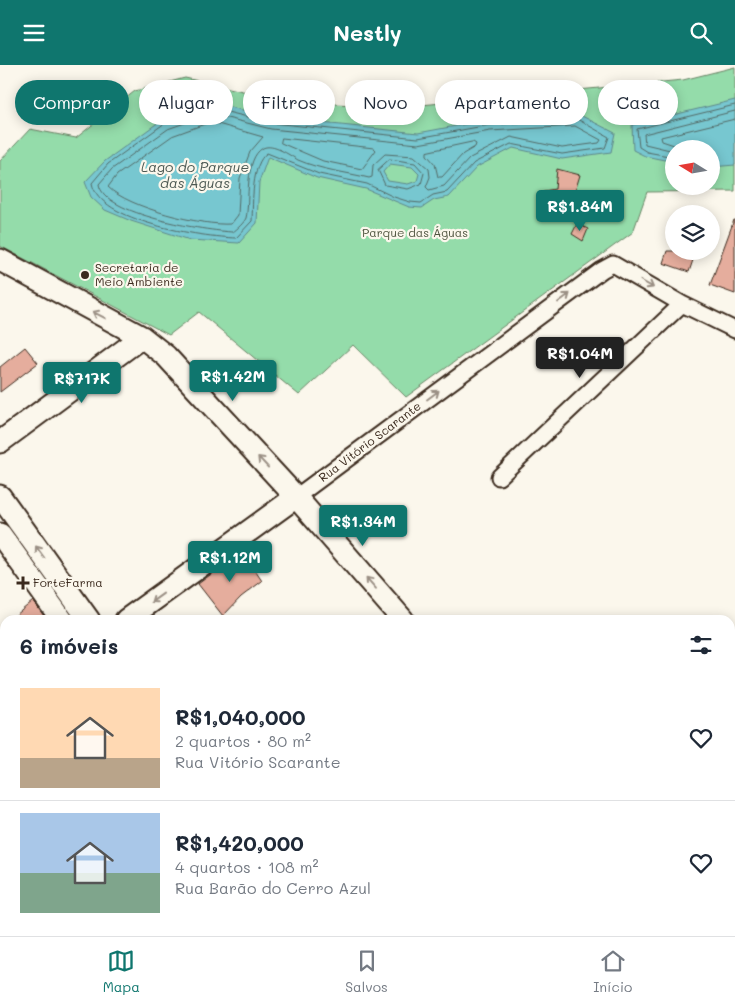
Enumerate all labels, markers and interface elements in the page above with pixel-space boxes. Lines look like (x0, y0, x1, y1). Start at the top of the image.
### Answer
text: Nestly (333, 18, 402, 47)
icon: menu (20, 19, 48, 47)
icon: search (687, 19, 715, 47)
chip: Comprar (15, 80, 129, 125)
chip: Alugar (139, 80, 233, 125)
chip: Filtros (243, 80, 335, 125)
chip: Novo (345, 80, 425, 125)
chip: Apartamento (435, 80, 588, 125)
chip: Casa (598, 80, 678, 125)
north arrow (665, 140, 720, 195)
map controls (665, 140, 720, 260)
water label: Lago do Parque das Águas (141, 157, 249, 192)
pin: R$1.84M (534, 189, 626, 232)
text: R$1.84M (547, 195, 613, 216)
button: layers (665, 205, 720, 260)
park label: Parque das Águas (362, 224, 468, 240)
place label: Secretaria de Meio Ambiente (95, 259, 183, 289)
marker: Secretaria de Meio Ambiente (79, 269, 91, 281)
one-way arrow (640, 279, 655, 289)
one-way arrow (557, 293, 571, 303)
one-way arrow (92, 310, 107, 319)
pin: R$1.04M (534, 337, 626, 379)
text: R$1.04M (547, 342, 613, 363)
pin: R$1.42M (187, 359, 279, 402)
pin: R$717K (41, 361, 123, 404)
text: R$1.42M (200, 365, 266, 386)
text: R$717K (54, 367, 110, 388)
one-way arrow (426, 390, 440, 400)
street label: Rua Vitório Scarante (315, 397, 424, 485)
one-way arrow (257, 455, 269, 468)
pin: R$1.34M (317, 505, 409, 547)
text: R$1.34M (330, 510, 396, 531)
pin: R$1.12M (184, 541, 276, 583)
one-way arrow (35, 545, 45, 559)
text: R$1.12M (199, 546, 261, 567)
place label: ForteFarma (33, 574, 103, 590)
marker: ForteFarma (17, 577, 29, 589)
one-way arrow (365, 577, 377, 590)
one-way arrow (150, 593, 164, 603)
icon: filters (687, 631, 715, 659)
text: 6 imóveis (20, 632, 118, 659)
text: R$1,040,000 (175, 703, 306, 730)
icon: home (60, 708, 120, 768)
icon: heart (687, 724, 715, 752)
text: 2 quartos · 80 m² (175, 730, 311, 751)
text: Rua Vitório Scarante (175, 751, 341, 772)
text: R$1,420,000 (175, 829, 304, 856)
icon: home (60, 833, 120, 893)
icon: heart (687, 849, 715, 877)
text: 4 quartos · 108 m² (175, 856, 319, 877)
text: Rua Barão do Cerro Azul (175, 877, 371, 898)
tab: Mapa (103, 947, 140, 996)
tab: Salvos (345, 947, 388, 996)
tab: Início (593, 947, 632, 996)

